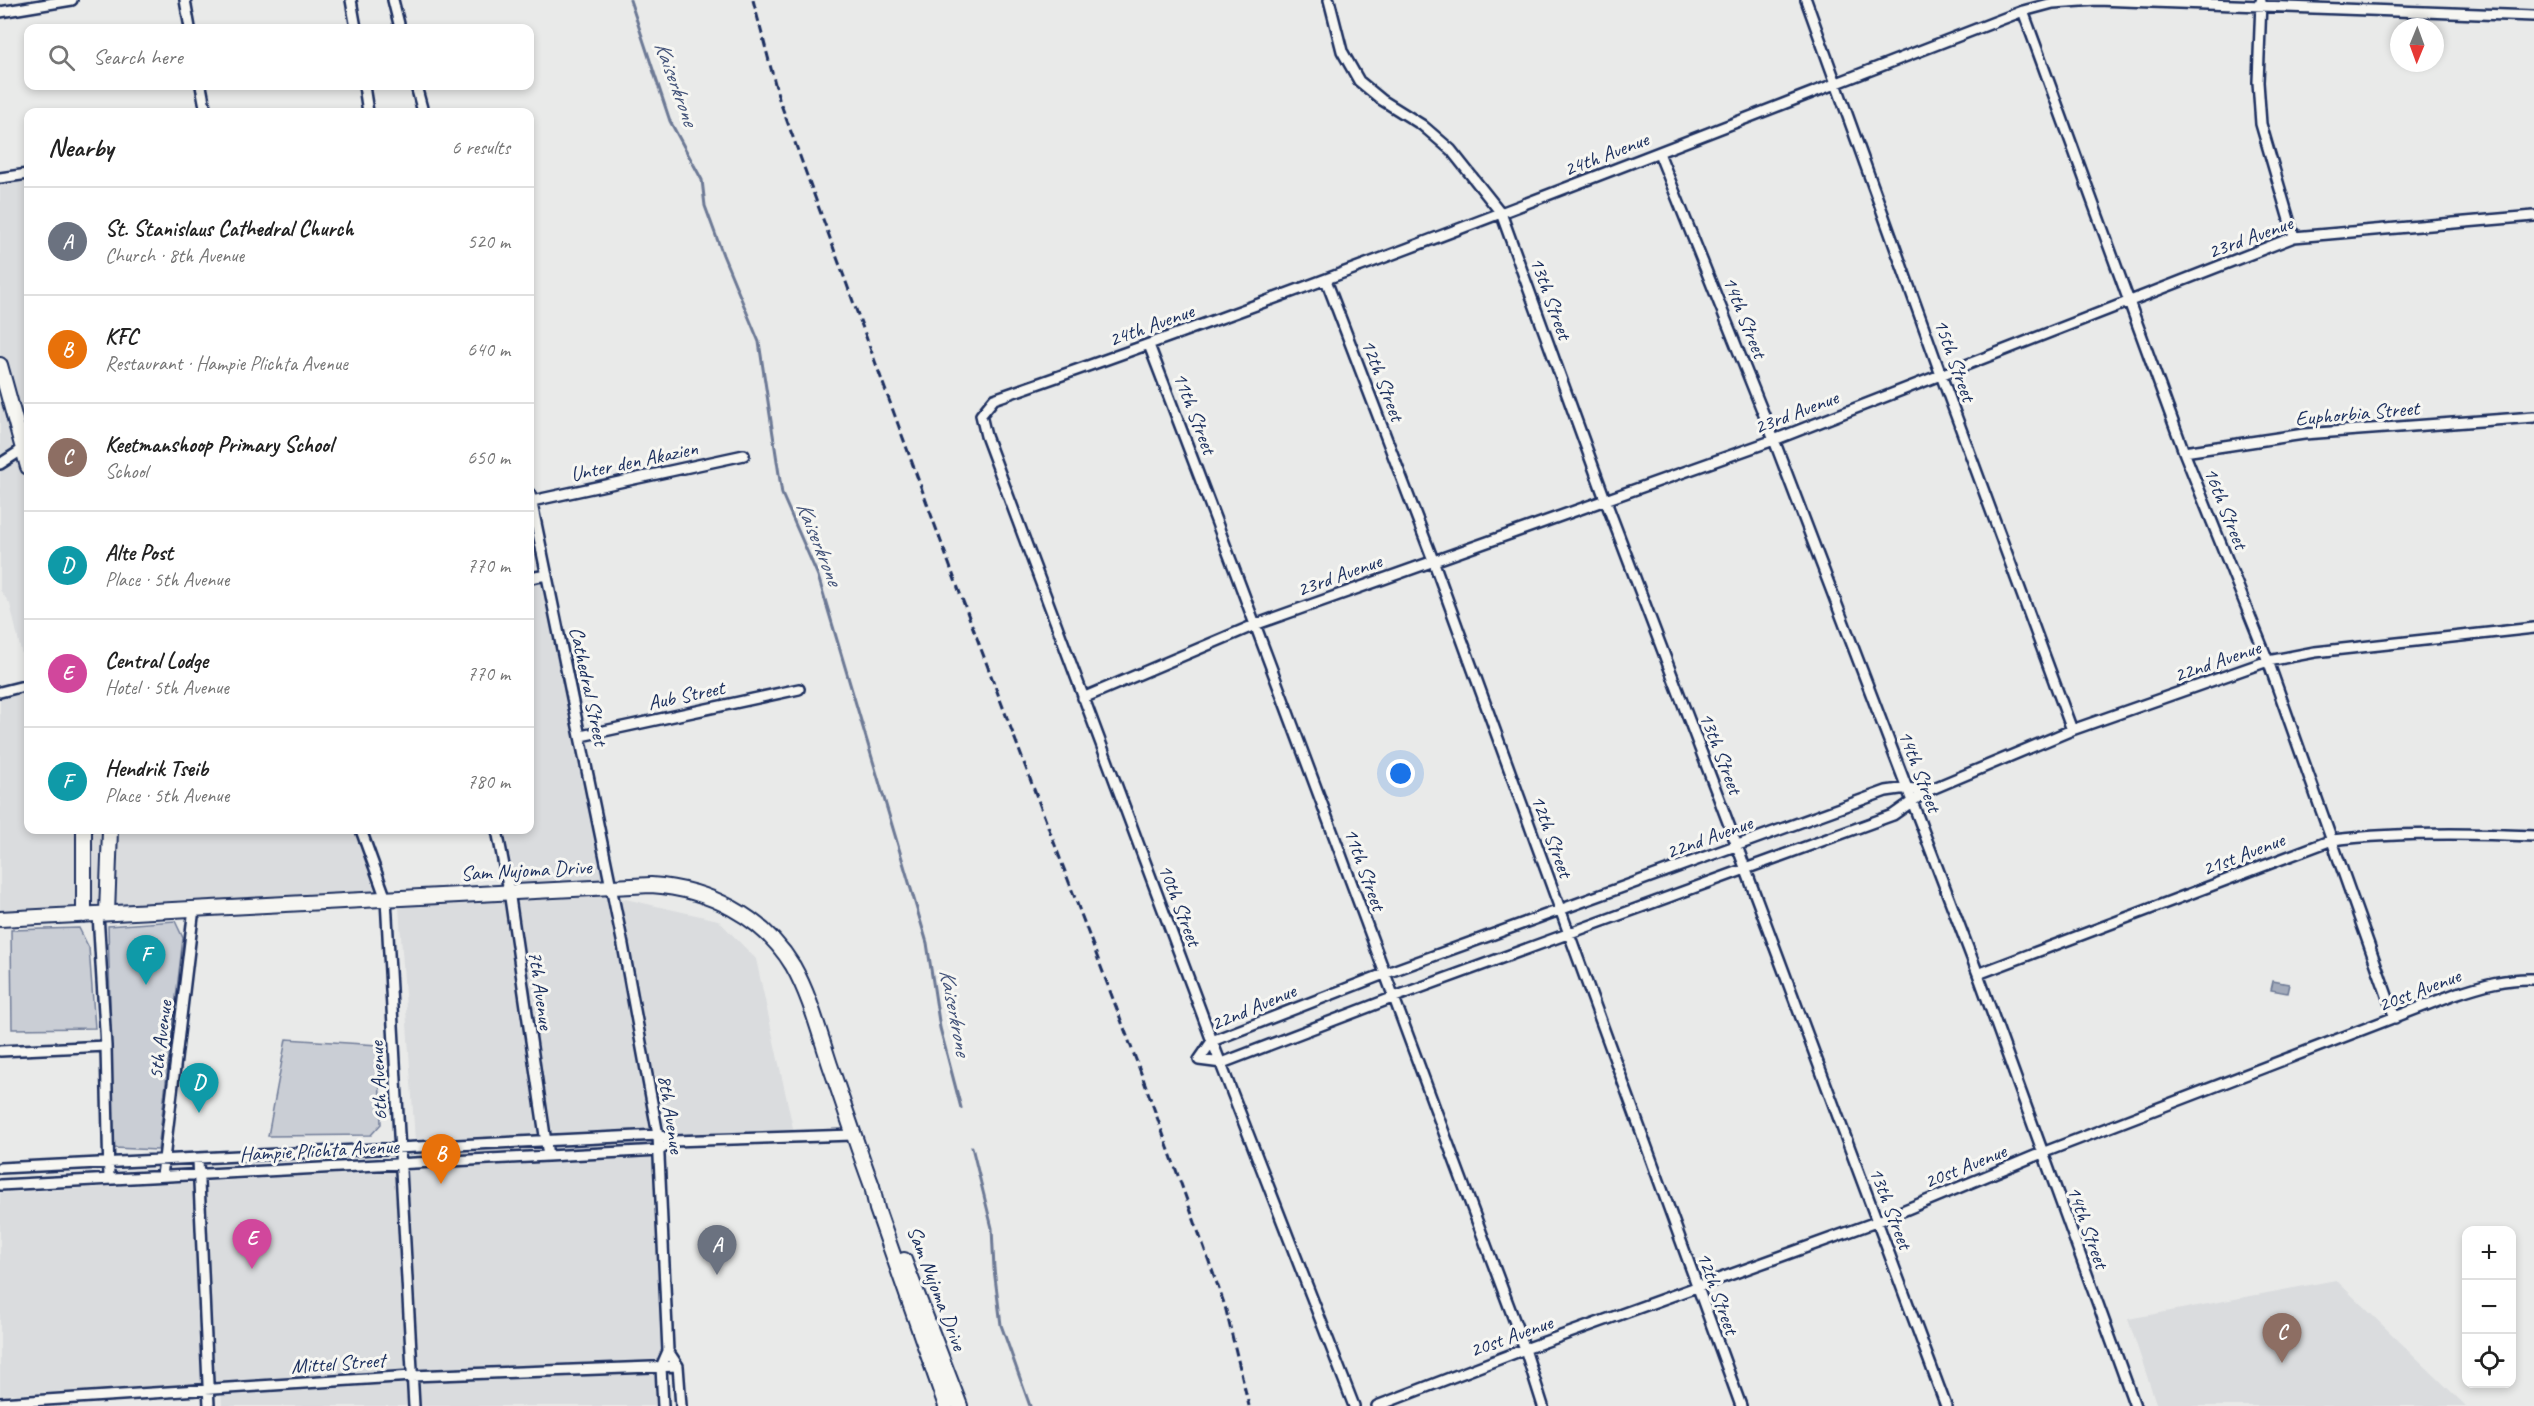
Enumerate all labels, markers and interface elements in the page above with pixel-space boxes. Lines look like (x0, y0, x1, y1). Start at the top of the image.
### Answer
north arrow (2390, 18, 2444, 72)
search box (24, 24, 534, 90)
water label: Kaiserkrone (648, 38, 705, 133)
icon: search (45, 41, 78, 74)
text: Search here (93, 43, 183, 71)
street label: 24th Avenue (1560, 126, 1653, 182)
text: Nearby (48, 131, 113, 164)
text: 6 results (451, 135, 510, 160)
street label: 23rd Avenue (2204, 209, 2297, 264)
text: St. Stanislaus Cathedral Church (105, 215, 353, 243)
text: A (62, 229, 73, 254)
text: 520 m (467, 229, 510, 254)
text: Church · 8th Avenue (105, 243, 244, 268)
street label: 13th Street (1524, 253, 1579, 345)
street label: 14th Street (1717, 272, 1774, 364)
street label: 24th Avenue (1105, 297, 1198, 352)
street label: 15th Street (1928, 315, 1983, 407)
text: KFC (105, 323, 138, 351)
street label: 12th Street (1355, 335, 1411, 427)
text: B (62, 337, 73, 362)
text: 640 m (467, 337, 510, 362)
text: Restaurant · Hampie Plichta Avenue (105, 351, 348, 376)
street label: 11th Street (1167, 368, 1223, 460)
street label: 23rd Avenue (1750, 384, 1843, 440)
street label: Euphorbia Street (2294, 394, 2422, 431)
text: Keetmanshoop Primary School (105, 431, 333, 459)
street label: Unter den Akazien (568, 435, 701, 487)
text: C (63, 445, 72, 470)
text: 650 m (467, 445, 510, 470)
text: School (105, 459, 148, 484)
street label: 16th Street (2198, 463, 2255, 555)
water label: Kaiserkrone (790, 498, 850, 593)
text: Alte Post (105, 539, 173, 567)
street label: 23rd Avenue (1293, 547, 1386, 602)
text: D (62, 553, 73, 578)
text: 770 m (467, 553, 510, 578)
text: Place · 5th Avenue (105, 567, 229, 592)
street label: Cathedral Street (564, 624, 615, 750)
street label: 22nd Avenue (2170, 634, 2265, 688)
text: Central Lodge (105, 647, 208, 675)
text: E (62, 661, 73, 686)
text: 770 m (467, 661, 510, 686)
street label: Aub Street (645, 674, 729, 716)
text: Hotel · 5th Avenue (105, 675, 229, 700)
street label: 13th Street (1693, 708, 1749, 800)
street label: 14th Street (1892, 726, 1948, 818)
text: Hendrik Tseib (105, 755, 208, 783)
your location (1386, 759, 1415, 788)
text: F (63, 769, 72, 794)
text: 780 m (467, 769, 510, 794)
text: Place · 5th Avenue (105, 783, 229, 808)
street label: 12th Street (1525, 791, 1580, 883)
street label: 22nd Avenue (1662, 809, 1757, 865)
street label: 11th Street (1338, 824, 1393, 916)
street label: 21st Avenue (2198, 826, 2289, 882)
street label: Sam Nujoma Drive (460, 854, 593, 886)
street label: 10th Street (1152, 860, 1208, 952)
pin: F (126, 936, 166, 985)
street label: 7th Avenue (523, 949, 560, 1032)
street label: 20st Avenue (2374, 962, 2465, 1018)
water label: Kaiserkrone (933, 967, 978, 1061)
street label: 22nd Avenue (1206, 977, 1301, 1037)
street label: 5th Avenue (142, 998, 178, 1081)
street label: 6th Avenue (363, 1040, 393, 1121)
pin: D (180, 1064, 218, 1113)
street label: 8th Avenue (652, 1073, 690, 1156)
street label: Hampie Plichta Avenue (239, 1133, 400, 1167)
pin: B (422, 1134, 460, 1184)
street label: 20st Avenue (1920, 1137, 2011, 1194)
street label: 13th Street (1863, 1163, 1919, 1255)
street label: 14th Street (2061, 1182, 2116, 1274)
pin: E (232, 1220, 272, 1269)
street label: Sam Nujoma Drive (901, 1222, 973, 1355)
pin: A (698, 1226, 736, 1275)
map controls (2462, 1226, 2516, 1388)
button: + (2462, 1226, 2516, 1280)
street label: 12th Street (1691, 1248, 1746, 1340)
button: − (2462, 1280, 2516, 1334)
street label: 20st Avenue (1466, 1309, 1557, 1363)
pin: C (2262, 1314, 2302, 1363)
button: locate (2462, 1334, 2516, 1388)
street label: Mittel Street (290, 1347, 389, 1379)

